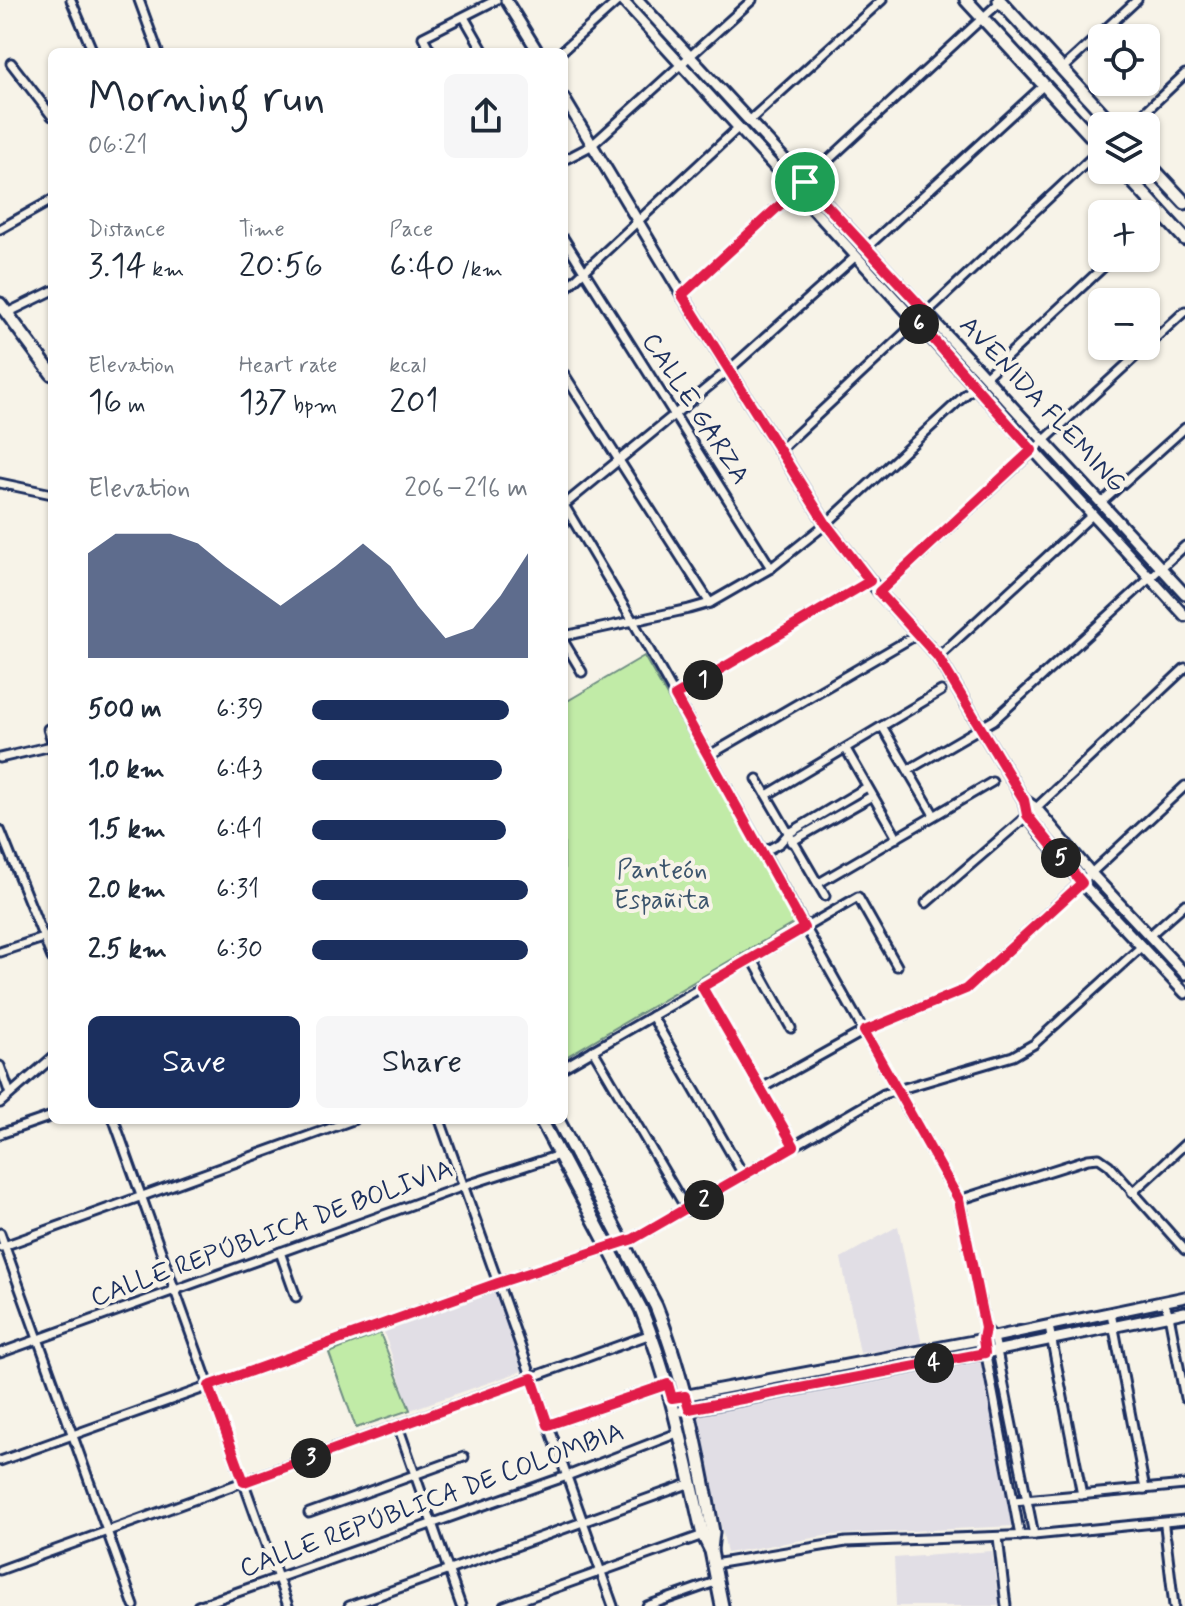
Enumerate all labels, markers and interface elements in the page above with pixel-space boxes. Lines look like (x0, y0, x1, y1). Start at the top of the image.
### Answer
map controls (1088, 24, 1160, 360)
button: locate (1088, 24, 1160, 96)
text: Morning run (88, 70, 325, 128)
button: share (444, 74, 528, 158)
button: layers (1088, 112, 1160, 184)
text: 06:21 (88, 129, 148, 163)
pin (771, 148, 839, 216)
icon: arrive (783, 160, 827, 204)
button: + (1088, 200, 1160, 272)
text: Distance (88, 216, 165, 244)
text: Time (239, 216, 285, 244)
text: Pace (389, 216, 433, 244)
text: 3.14 (88, 244, 146, 289)
text: 20:56 (239, 244, 323, 289)
text: 6:40 (389, 244, 455, 289)
text: km (146, 256, 184, 284)
text: /km (455, 256, 503, 284)
button: − (1088, 288, 1160, 360)
pin: 6 (899, 304, 939, 344)
street label: AVENIDA FLEMING (951, 309, 1133, 501)
text: 6 (913, 310, 925, 338)
street label: CALLE GARZA (633, 327, 757, 491)
text: Elevation (88, 352, 175, 380)
text: Heart rate (239, 352, 337, 380)
text: kcal (389, 352, 426, 380)
text: 16 (88, 380, 122, 425)
text: 137 (239, 380, 287, 425)
text: 201 (389, 380, 439, 425)
text: m (122, 392, 145, 420)
text: bpm (287, 392, 337, 420)
text: Elevation (88, 472, 190, 506)
text: 206–216 m (404, 472, 528, 506)
pin: 1 (683, 660, 723, 700)
text: 1 (698, 666, 708, 694)
text: 500 m (88, 693, 162, 727)
text: 6:39 (216, 693, 264, 727)
text: 1.0 km (88, 753, 165, 787)
text: 6:43 (216, 753, 262, 787)
text: 1.5 km (88, 813, 166, 847)
text: 6:41 (216, 813, 263, 847)
pin: 5 (1041, 838, 1081, 878)
text: 5 (1054, 844, 1068, 872)
park label: Panteón Españita (614, 854, 710, 918)
text: 2.0 km (88, 873, 166, 907)
text: 6:31 (216, 873, 259, 907)
text: 2.5 km (88, 933, 167, 967)
text: 6:30 (216, 933, 263, 967)
button: Save (88, 1016, 300, 1108)
button: Share (316, 1016, 528, 1108)
street label: CALLE REPÚBLICA DE BOLIVIA (86, 1152, 458, 1316)
pin: 2 (684, 1180, 724, 1220)
text: 2 (699, 1186, 709, 1214)
pin: 4 (914, 1343, 954, 1383)
text: 4 (928, 1349, 940, 1377)
street label: CALLE REPÚBLICA DE COLOMBIA (235, 1416, 629, 1586)
pin: 3 (291, 1438, 331, 1478)
text: 3 (306, 1444, 316, 1472)

